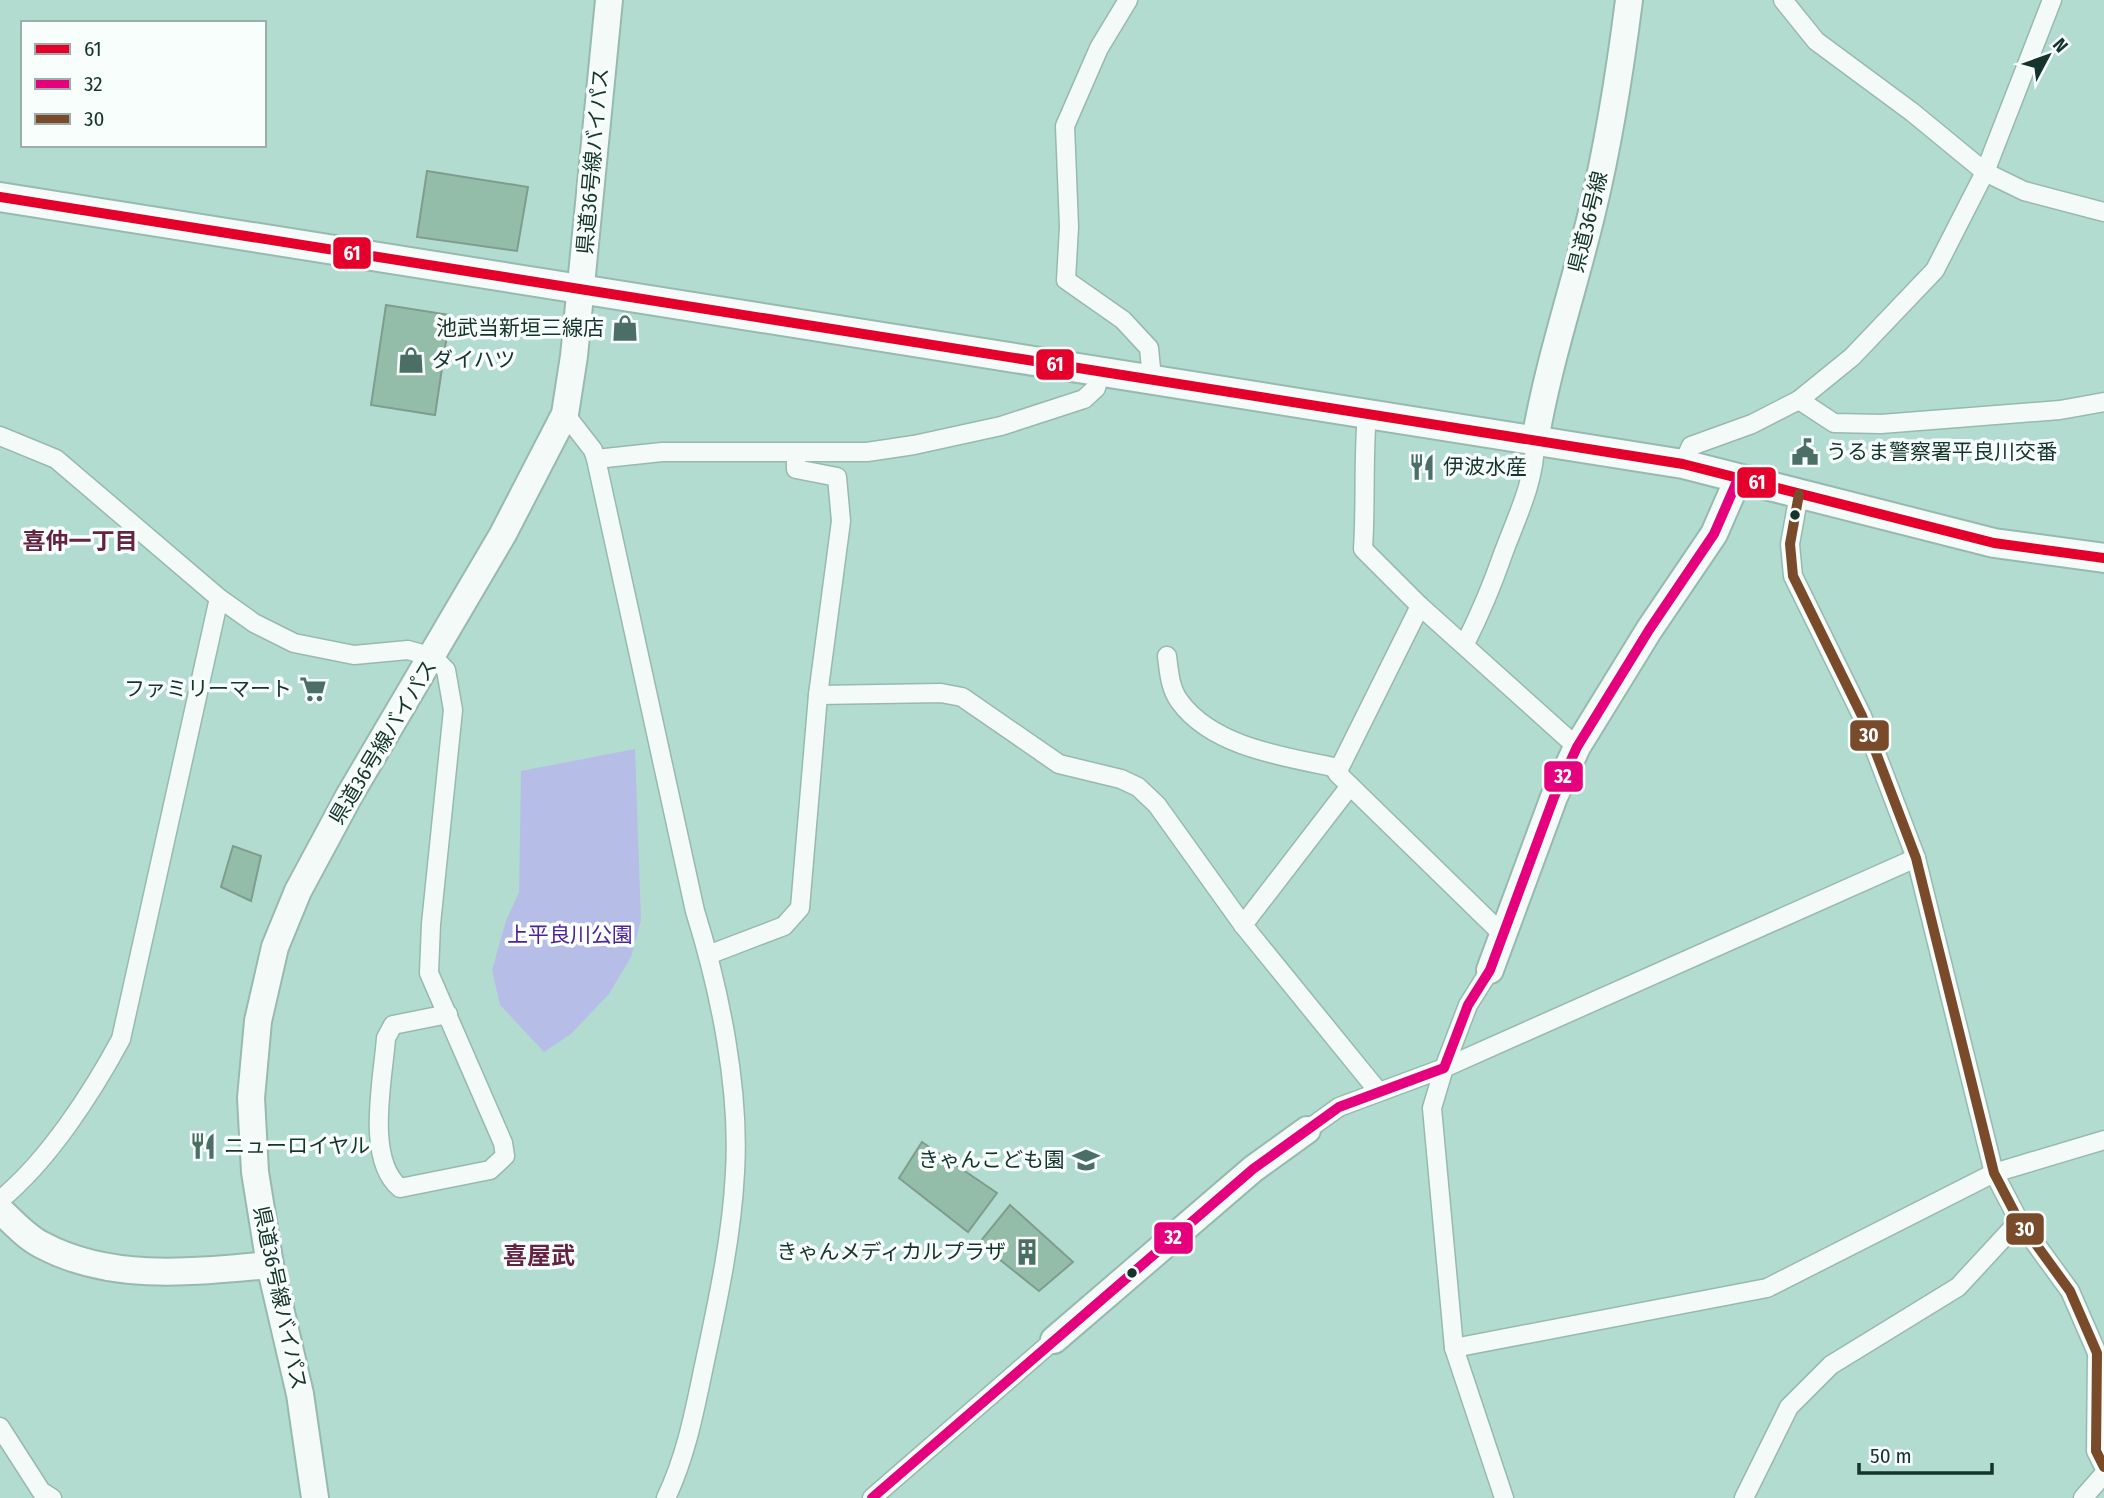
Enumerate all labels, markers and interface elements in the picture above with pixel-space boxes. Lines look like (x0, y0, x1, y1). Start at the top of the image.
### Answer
legend (21, 21, 266, 147)
north arrow (2013, 21, 2083, 91)
text: N (2048, 33, 2073, 57)
text: 61 (84, 36, 102, 62)
street label: 県道36号線バイパス (572, 66, 614, 256)
text: 32 (84, 71, 103, 97)
text: 30 (84, 106, 104, 132)
street label: 県道36号線 (1563, 168, 1613, 276)
line badge: 61 (332, 236, 372, 270)
text: 61 (343, 242, 361, 265)
shop icon: 池武当新垣三線店 (610, 313, 640, 343)
place label: 池武当新垣三線店 (436, 315, 604, 341)
shop icon: ダイハツ (396, 345, 426, 375)
place label: ダイハツ (432, 347, 516, 373)
line badge: 61 (1035, 348, 1075, 381)
text: 61 (1046, 353, 1064, 376)
public building icon: うるま警察署平良川交番 (1790, 437, 1820, 467)
place label: うるま警察署平良川交番 (1826, 439, 2057, 465)
restaurant icon: 伊波水産 (1407, 452, 1437, 482)
place label: 伊波水産 (1443, 454, 1527, 480)
line badge: 61 (1736, 466, 1777, 499)
text: 61 (1748, 471, 1766, 494)
unlabelled marker (1788, 508, 1802, 522)
district label: 喜仲一丁目 (23, 527, 138, 555)
street label: 県道36号線バイパス (324, 655, 442, 829)
supermarket icon: ファミリーマート (298, 674, 328, 704)
place label: ファミリーマート (124, 676, 292, 702)
line badge: 30 (1849, 719, 1890, 752)
text: 30 (1858, 724, 1879, 747)
line badge: 32 (1543, 760, 1584, 793)
text: 32 (1553, 765, 1572, 788)
park label: 上平良川公園 (507, 922, 633, 948)
restaurant icon: ニューロイヤル (188, 1131, 218, 1161)
place label: ニューロイヤル (224, 1133, 370, 1159)
school or university icon: きゃんこども園 (1071, 1145, 1101, 1175)
place label: きゃんこども園 (918, 1147, 1065, 1173)
street label: 県道36号線バイパス (248, 1204, 312, 1392)
line badge: 30 (2005, 1212, 2045, 1246)
text: 30 (2014, 1218, 2035, 1241)
line badge: 32 (1153, 1221, 1194, 1255)
text: 32 (1163, 1226, 1182, 1249)
building icon: きゃんメディカルプラザ (1012, 1237, 1042, 1267)
place label: きゃんメディカルプラザ (776, 1239, 1006, 1265)
district label: 喜屋武 (503, 1242, 575, 1270)
unlabelled marker (1125, 1266, 1139, 1280)
scale bar (1859, 1432, 1992, 1476)
text: 50 m (1870, 1443, 1912, 1469)

